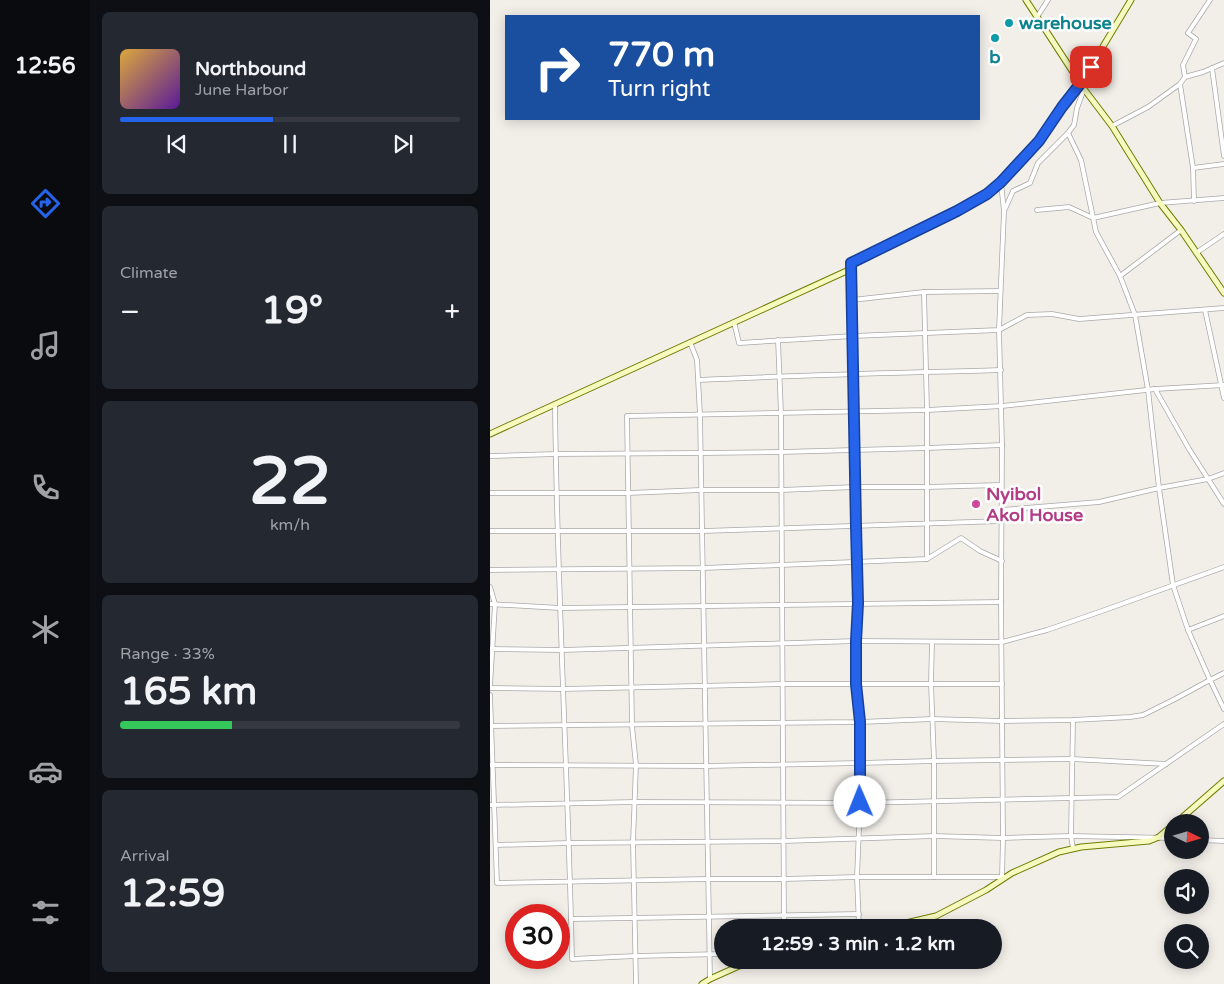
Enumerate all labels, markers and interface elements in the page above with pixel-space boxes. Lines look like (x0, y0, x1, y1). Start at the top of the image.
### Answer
place label: warehouse (1019, 12, 1112, 34)
marker: warehouse (1003, 17, 1015, 29)
marker: b (989, 32, 1001, 44)
text: 770 m (608, 34, 715, 76)
icon: right (525, 35, 590, 100)
place label: b (989, 46, 1001, 68)
pin (1070, 46, 1112, 88)
text: 12:56 (15, 53, 75, 79)
icon: arrive (1077, 53, 1105, 81)
text: Northbound (195, 58, 306, 80)
text: Turn right (608, 76, 710, 102)
text: June Harbor (195, 80, 288, 100)
icon: previous (163, 130, 191, 158)
icon: pause (276, 130, 304, 158)
icon: next (389, 130, 417, 158)
icon: directions (28, 186, 63, 221)
text: Climate (120, 263, 178, 283)
text: 19° (261, 288, 323, 334)
text: − (120, 295, 140, 329)
text: + (444, 295, 460, 329)
icon: music (28, 328, 63, 363)
text: 22 (249, 443, 331, 522)
icon: phone (28, 470, 63, 505)
place label: Nyibol Akol House (986, 483, 1083, 526)
marker: Nyibol Akol House (970, 498, 982, 510)
text: km/h (270, 515, 310, 535)
icon: climate (28, 612, 63, 647)
text: Range · 33% (120, 644, 215, 664)
text: 165 km (120, 669, 257, 715)
icon: car (28, 754, 63, 789)
position arrow (833, 775, 885, 827)
north arrow (1164, 814, 1209, 859)
map controls (1164, 814, 1209, 969)
text: Arrival (120, 846, 169, 866)
button: sound (1164, 869, 1209, 914)
text: 12:59 (120, 871, 225, 917)
icon: filters (28, 895, 63, 930)
speed limit sign: 30 (505, 904, 570, 969)
button: search (1164, 924, 1209, 969)
text: 12:59 · 3 min · 1.2 km (761, 933, 955, 955)

